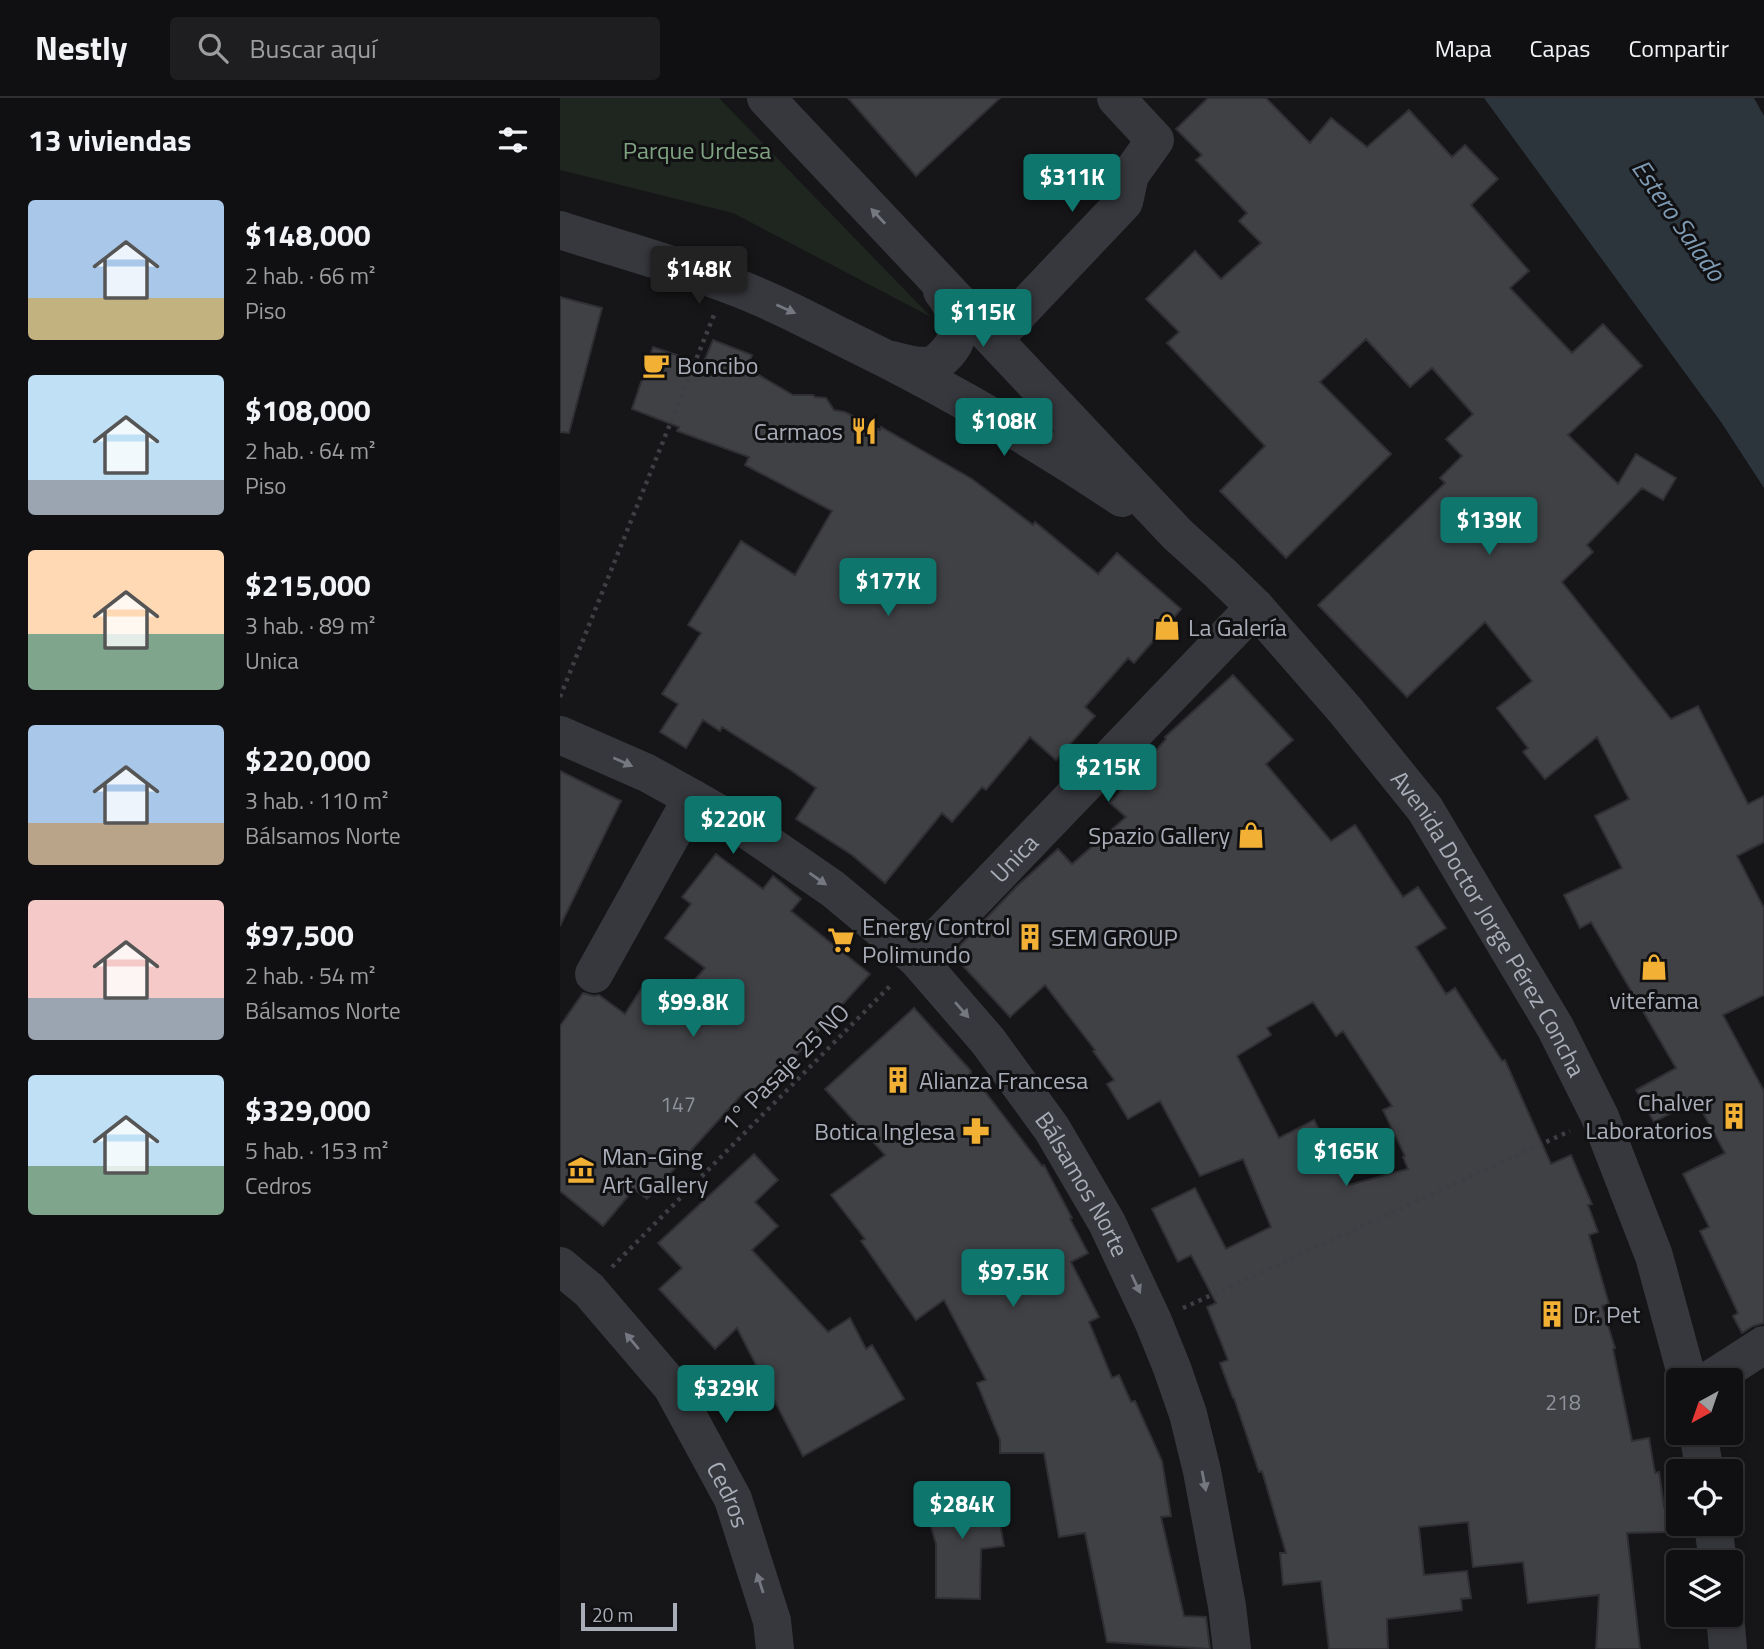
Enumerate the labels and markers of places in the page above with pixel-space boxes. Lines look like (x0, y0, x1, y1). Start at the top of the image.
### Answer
pin: $311K (1023, 155, 1121, 214)
pin: $148K (650, 246, 748, 306)
pin: $115K (934, 289, 1032, 349)
place label: Boncibo (677, 347, 758, 383)
cafe icon: Boncibo (641, 350, 671, 380)
pin: $108K (955, 398, 1053, 458)
place label: Carmaos (754, 413, 843, 449)
restaurant icon: Carmaos (849, 416, 879, 446)
pin: $139K (1440, 498, 1538, 557)
pin: $177K (839, 559, 937, 618)
place label: La Galería (1188, 609, 1287, 645)
shop icon: La Galería (1152, 612, 1182, 642)
pin: $215K (1059, 744, 1157, 804)
pin: $220K (684, 796, 782, 856)
place label: Spazio Gallery (1088, 817, 1230, 853)
shop icon: Spazio Gallery (1236, 820, 1266, 850)
place label: Energy Control Polimundo (862, 908, 1011, 972)
place label: SEM GROUP (1051, 919, 1178, 955)
building icon: SEM GROUP (1015, 922, 1045, 952)
supermarket icon: Energy Control Polimundo (826, 925, 856, 955)
shop icon: vitefama (1639, 952, 1669, 982)
pin: $99.8K (636, 979, 750, 1039)
place label: vitefama (1609, 982, 1699, 1018)
place label: Alianza Francesa (919, 1062, 1088, 1098)
building icon: Alianza Francesa (883, 1065, 913, 1095)
place label: Chalver Laboratorios (1585, 1084, 1713, 1148)
building icon: Chalver Laboratorios (1719, 1101, 1749, 1131)
place label: Botica Inglesa (814, 1113, 955, 1149)
pharmacy icon: Botica Inglesa (961, 1116, 991, 1146)
pin: $165K (1297, 1128, 1395, 1188)
place label: Man-Ging Art Gallery (602, 1138, 709, 1202)
museum icon: Man-Ging Art Gallery (566, 1155, 596, 1185)
pin: $97.5K (956, 1250, 1070, 1309)
place label: Dr. Pet (1573, 1296, 1641, 1332)
building icon: Dr. Pet (1537, 1299, 1567, 1329)
pin: $329K (677, 1366, 775, 1425)
pin: $284K (913, 1482, 1011, 1541)

